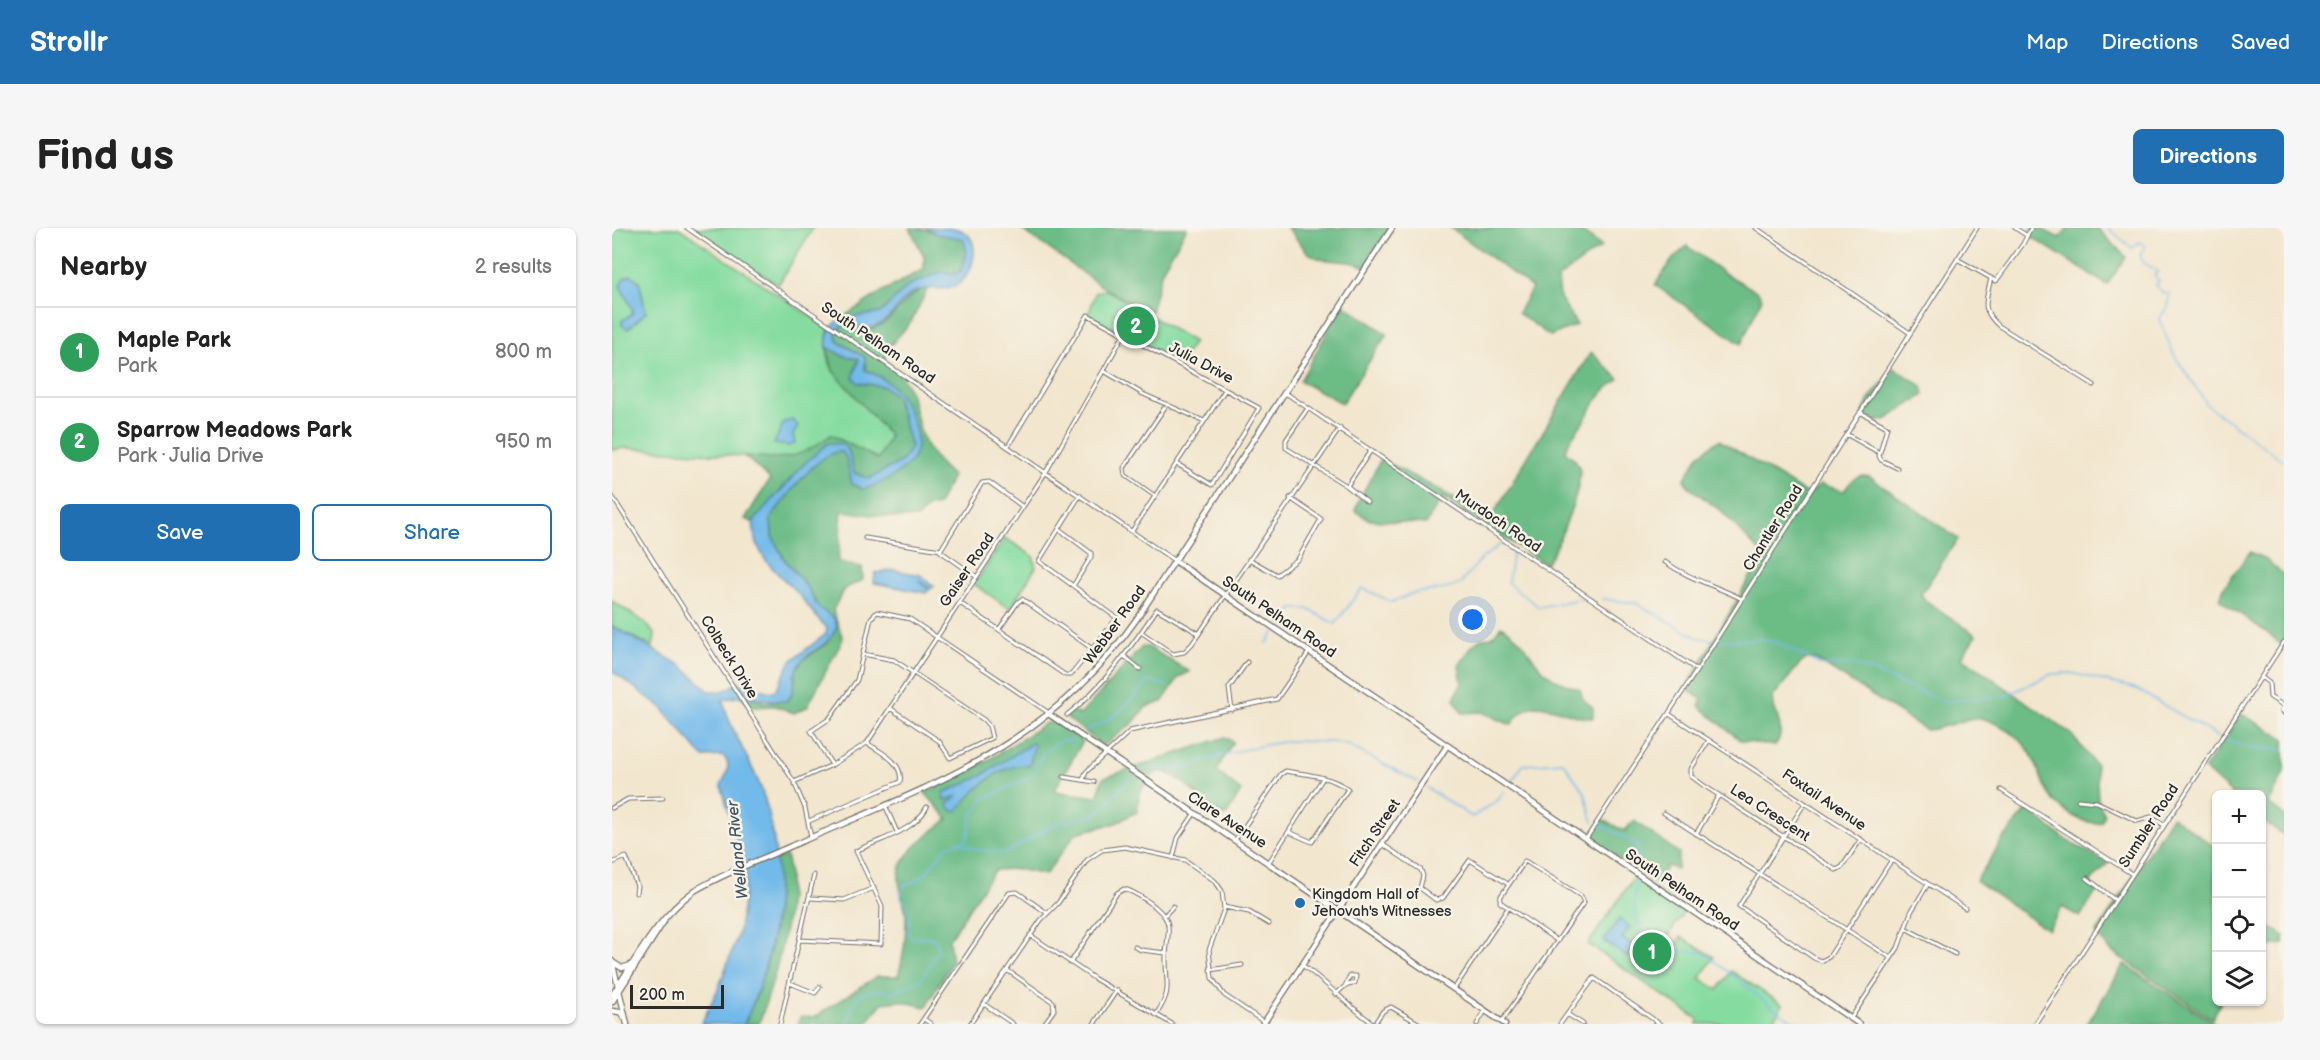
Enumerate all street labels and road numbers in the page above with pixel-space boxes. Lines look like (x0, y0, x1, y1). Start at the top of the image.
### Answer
street label: South Pelham Road (817, 298, 939, 388)
street label: Julia Drive (1165, 338, 1237, 388)
street label: Chantler Road (1739, 481, 1807, 575)
street label: Murdoch Road (1451, 485, 1545, 557)
street label: Gaiser Road (935, 529, 999, 611)
street label: South Pelham Road (1218, 572, 1340, 662)
street label: Webber Road (1080, 582, 1150, 668)
street label: Colbeck Drive (696, 612, 762, 702)
street label: Foxtail Avenue (1778, 765, 1870, 835)
street label: Lea Crescent (1726, 780, 1814, 846)
street label: Sumbler Road (2115, 780, 2183, 872)
street label: Clare Avenue (1184, 787, 1270, 853)
street label: Fitch Street (1345, 795, 1405, 871)
street label: South Pelham Road (1621, 845, 1743, 935)

